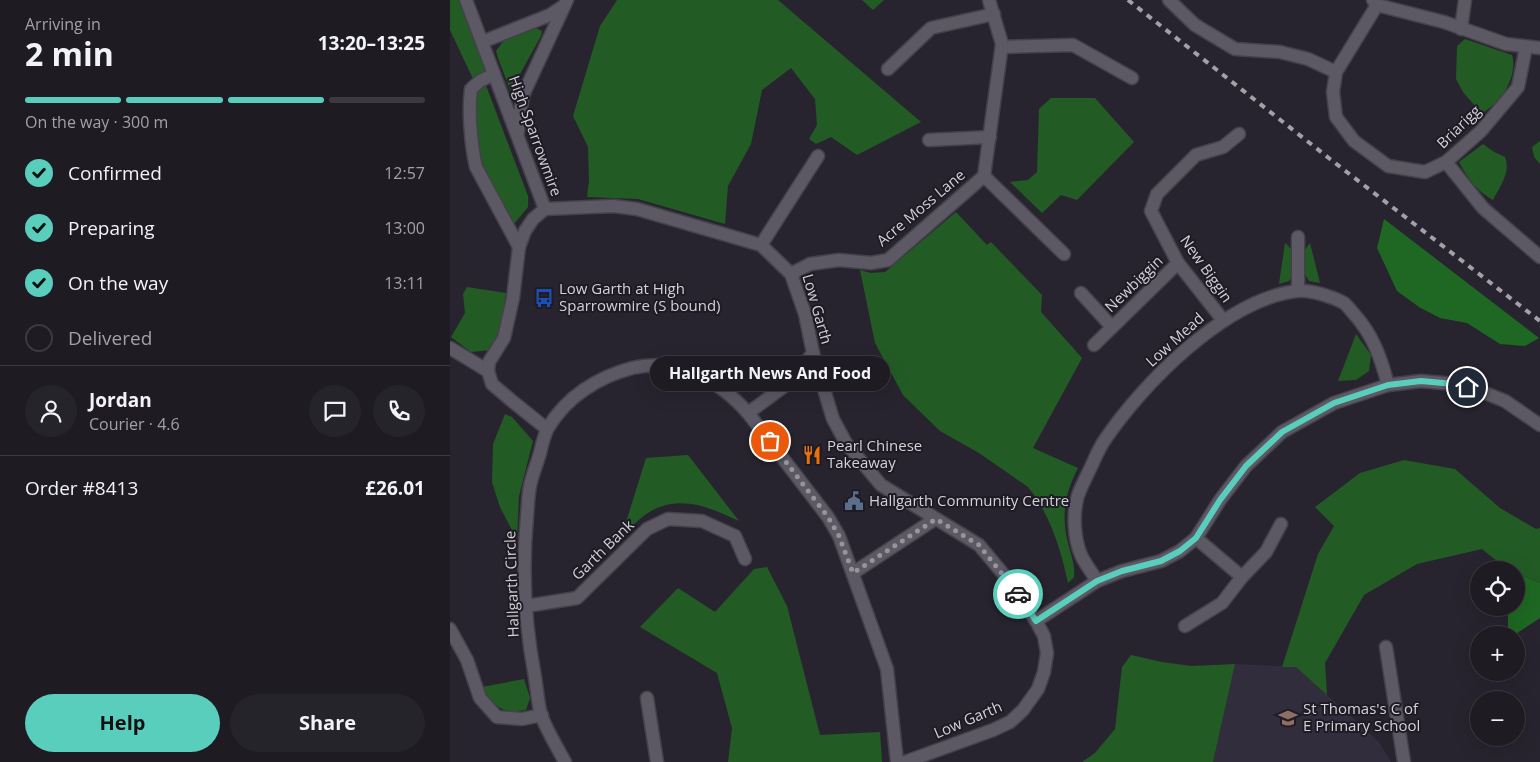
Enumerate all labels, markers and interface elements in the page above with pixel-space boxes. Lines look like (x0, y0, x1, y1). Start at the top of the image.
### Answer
text: Arriving in (25, 13, 101, 35)
text: 13:20–13:25 (318, 30, 425, 56)
text: 2 min (25, 32, 114, 75)
street label: High Sparrowmire (505, 73, 567, 199)
street label: Briarigg (1432, 100, 1485, 152)
text: On the way · 300 m (25, 111, 168, 133)
icon: check (25, 159, 53, 187)
text: Confirmed (68, 160, 162, 186)
text: 12:57 (384, 162, 425, 184)
street label: Acre Moss Lane (872, 164, 969, 250)
icon: check (25, 214, 53, 242)
text: Preparing (68, 215, 155, 241)
text: 13:00 (384, 217, 425, 239)
street label: New Biggin (1176, 231, 1237, 306)
street label: Newbiggin (1100, 251, 1167, 316)
icon: check (25, 269, 53, 297)
text: On the way (68, 270, 168, 296)
street label: Low Garth (798, 271, 838, 346)
text: 13:11 (384, 272, 425, 294)
place label: Low Garth at High Sparrowmire (S bound) (559, 278, 721, 315)
bus stop icon: Low Garth at High Sparrowmire (S bound) (533, 287, 555, 309)
street label: Low Mead (1141, 308, 1208, 371)
text: Delivered (68, 325, 152, 351)
callout: Hallgarth News And Food (650, 356, 890, 391)
text: Hallgarth News And Food (669, 362, 871, 384)
pin (1446, 366, 1488, 408)
icon: home (1453, 373, 1481, 401)
button: person (25, 385, 77, 437)
button: chat (309, 385, 361, 437)
button: phone (373, 385, 425, 437)
text: Jordan (89, 387, 152, 413)
text: Courier · 4.6 (89, 413, 180, 435)
pin (749, 420, 791, 462)
icon: bag (756, 427, 784, 455)
place label: Pearl Chinese Takeaway (827, 435, 922, 472)
restaurant icon: Pearl Chinese Takeaway (801, 444, 823, 466)
text: Order #8413 (25, 475, 138, 501)
text: £26.01 (365, 475, 425, 501)
public building icon: Hallgarth Community Centre (843, 490, 865, 512)
place label: Hallgarth Community Centre (869, 490, 1069, 510)
street label: Garth Bank (567, 515, 638, 584)
street label: Hallgarth Circle (499, 530, 523, 638)
map controls (1470, 561, 1525, 746)
button: locate (1470, 561, 1525, 616)
courier (993, 569, 1043, 619)
icon: car (1004, 580, 1032, 608)
button: + (1470, 626, 1525, 681)
button: − (1470, 691, 1525, 746)
button: Help (25, 694, 220, 752)
button: Share (230, 694, 425, 752)
street label: Low Garth (930, 696, 1005, 742)
place label: St Thomas's C of E Primary School (1303, 698, 1420, 735)
school or university icon: St Thomas's C of E Primary School (1277, 707, 1299, 729)

